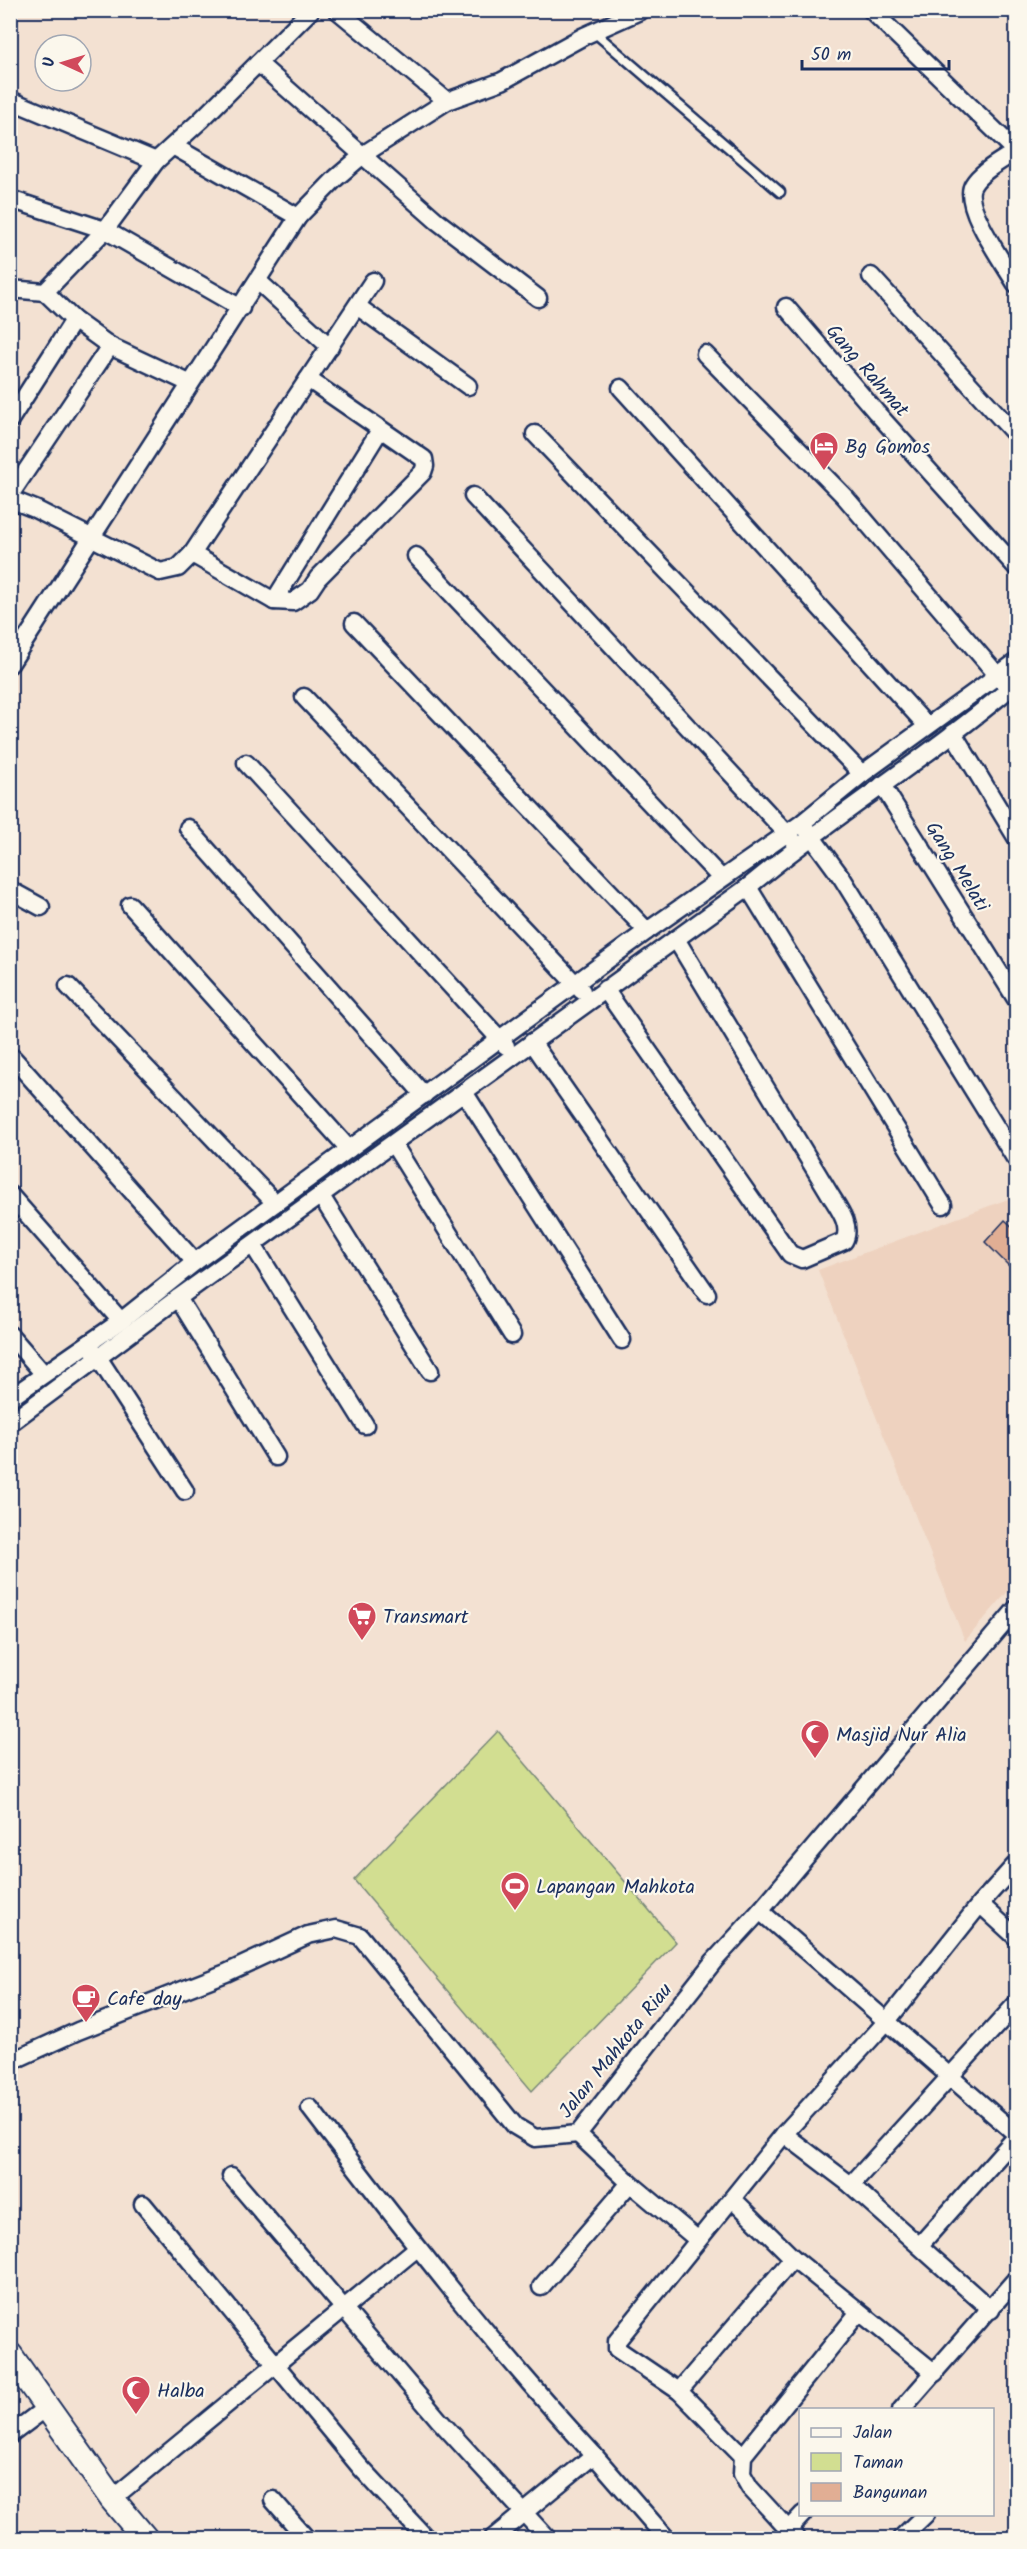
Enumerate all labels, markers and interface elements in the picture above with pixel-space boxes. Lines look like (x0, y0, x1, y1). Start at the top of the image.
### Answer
north arrow (33, 33, 93, 93)
scale bar (802, 33, 949, 71)
text: 50 m (811, 41, 851, 70)
text: U (37, 56, 62, 68)
street label: Gang Rahmat (817, 318, 916, 425)
hotel icon: Bg Gomos (808, 430, 840, 472)
place label: Bg Gomos (845, 432, 931, 464)
street label: Gang Melati (916, 816, 997, 920)
supermarket icon: Transmart (346, 1600, 378, 1642)
place label: Transmart (383, 1602, 469, 1634)
mosque icon: Masjid Nur Alia (799, 1718, 831, 1760)
place label: Masjid Nur Alia (836, 1720, 967, 1752)
sports icon: Lapangan Mahkota (499, 1870, 531, 1912)
place label: Lapangan Mahkota (536, 1872, 695, 1904)
street label: Jalan Mahkota Riau (552, 1976, 682, 2126)
cafe icon: Cafe day (70, 1982, 102, 2024)
place label: Cafe day (107, 1984, 182, 2016)
mosque icon: Halba (120, 2374, 152, 2416)
place label: Halba (157, 2376, 205, 2408)
legend (799, 2408, 994, 2516)
text: Jalan (853, 2419, 892, 2448)
text: Taman (853, 2449, 903, 2478)
text: Bangunan (853, 2479, 927, 2508)

